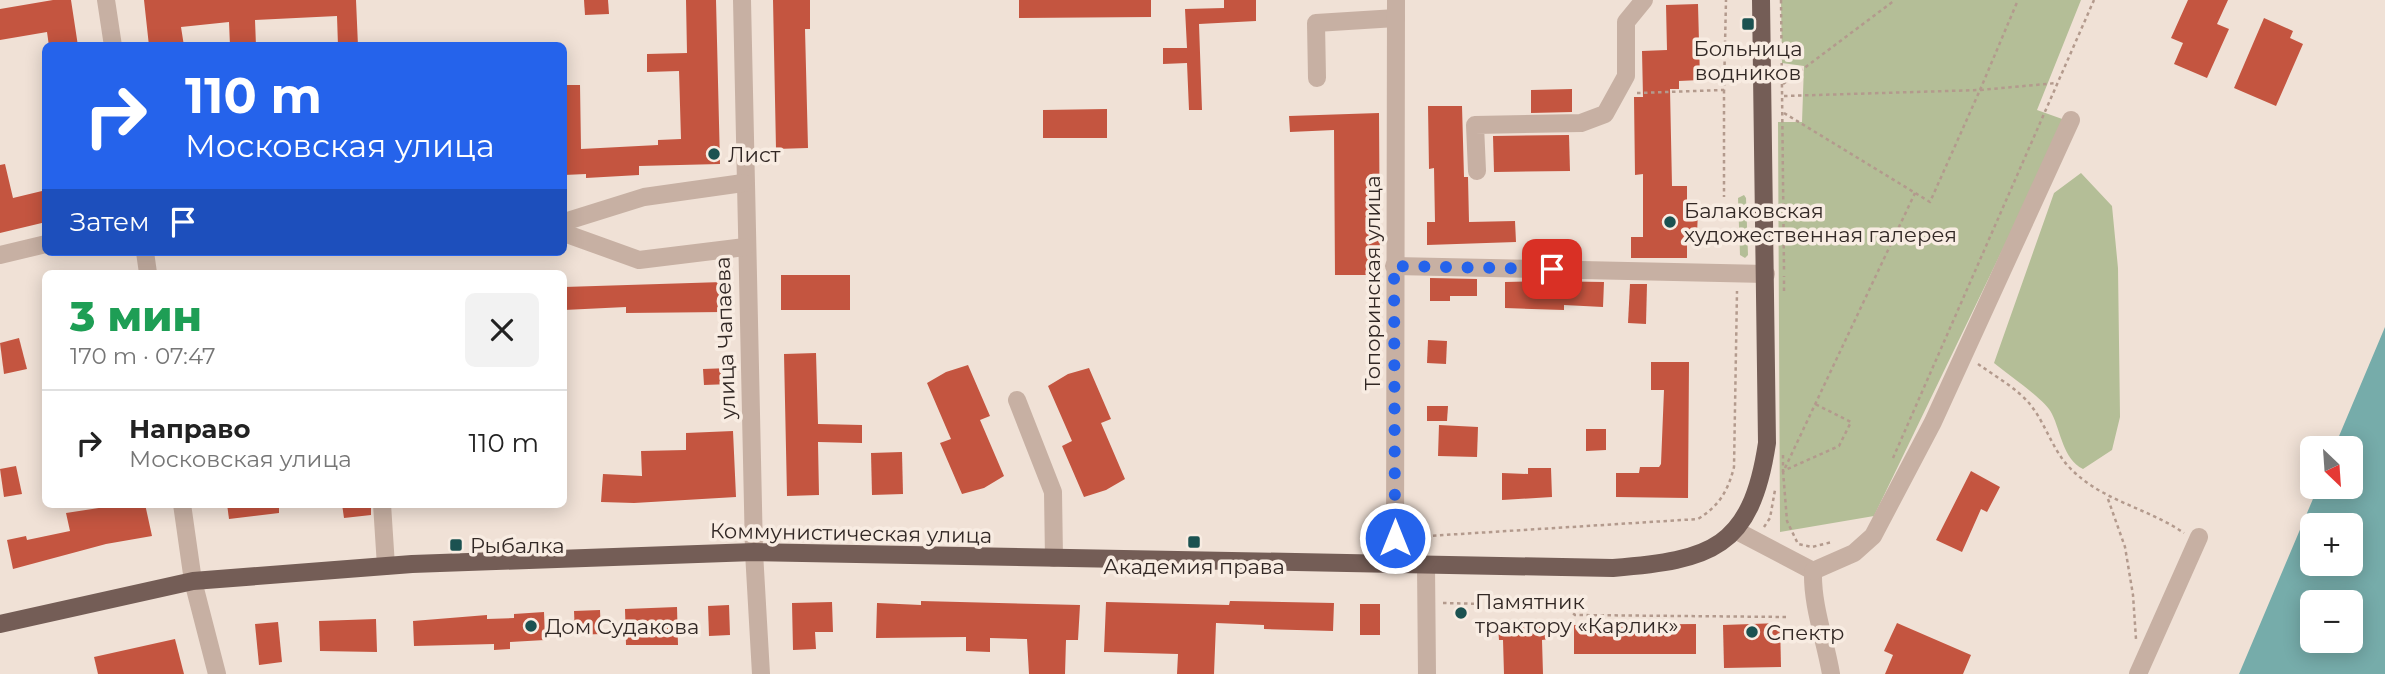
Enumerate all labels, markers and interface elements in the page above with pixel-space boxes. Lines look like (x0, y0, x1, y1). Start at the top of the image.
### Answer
marker: Больница водников (1740, 16, 1756, 32)
place label: Больница водников (1694, 36, 1802, 85)
text: 110 m (185, 66, 322, 125)
icon: right (70, 70, 161, 161)
text: Московская улица (185, 126, 495, 165)
place label: Лист (728, 142, 781, 167)
marker: Лист (706, 146, 722, 162)
street label: Топоринская улица (1360, 176, 1385, 390)
place label: Балаковская художественная галерея (1684, 198, 1957, 247)
icon: arrive (164, 203, 202, 241)
text: Затем (70, 206, 150, 238)
marker: Балаковская художественная галерея (1662, 214, 1678, 230)
pin (1522, 239, 1582, 299)
icon: arrive (1533, 250, 1571, 288)
street label: улица Чапаева (710, 256, 740, 421)
text: 3 мин (70, 290, 202, 342)
button: close (465, 293, 539, 367)
text: 170 m · 07:47 (70, 342, 216, 370)
text: Направо (129, 413, 250, 445)
icon: right (70, 424, 108, 462)
text: 110 m (469, 427, 539, 459)
north arrow (2300, 436, 2362, 499)
map controls (2300, 436, 2363, 653)
text: Московская улица (129, 445, 352, 473)
position arrow (1358, 501, 1432, 575)
button: + (2300, 513, 2363, 576)
street label: Коммунистическая улица (710, 518, 992, 548)
place label: Рыбалка (470, 533, 564, 558)
marker: Академия права (1186, 534, 1202, 550)
marker: Рыбалка (448, 537, 464, 553)
place label: Академия права (1103, 554, 1285, 579)
place label: Памятник трактору «Карлик» (1475, 589, 1679, 638)
button: − (2300, 590, 2363, 653)
marker: Памятник трактору «Карлик» (1453, 605, 1469, 621)
place label: Дом Судакова (545, 614, 699, 639)
marker: Дом Судакова (523, 618, 539, 634)
place label: Спектр (1766, 620, 1844, 645)
marker: Спектр (1744, 624, 1760, 640)

